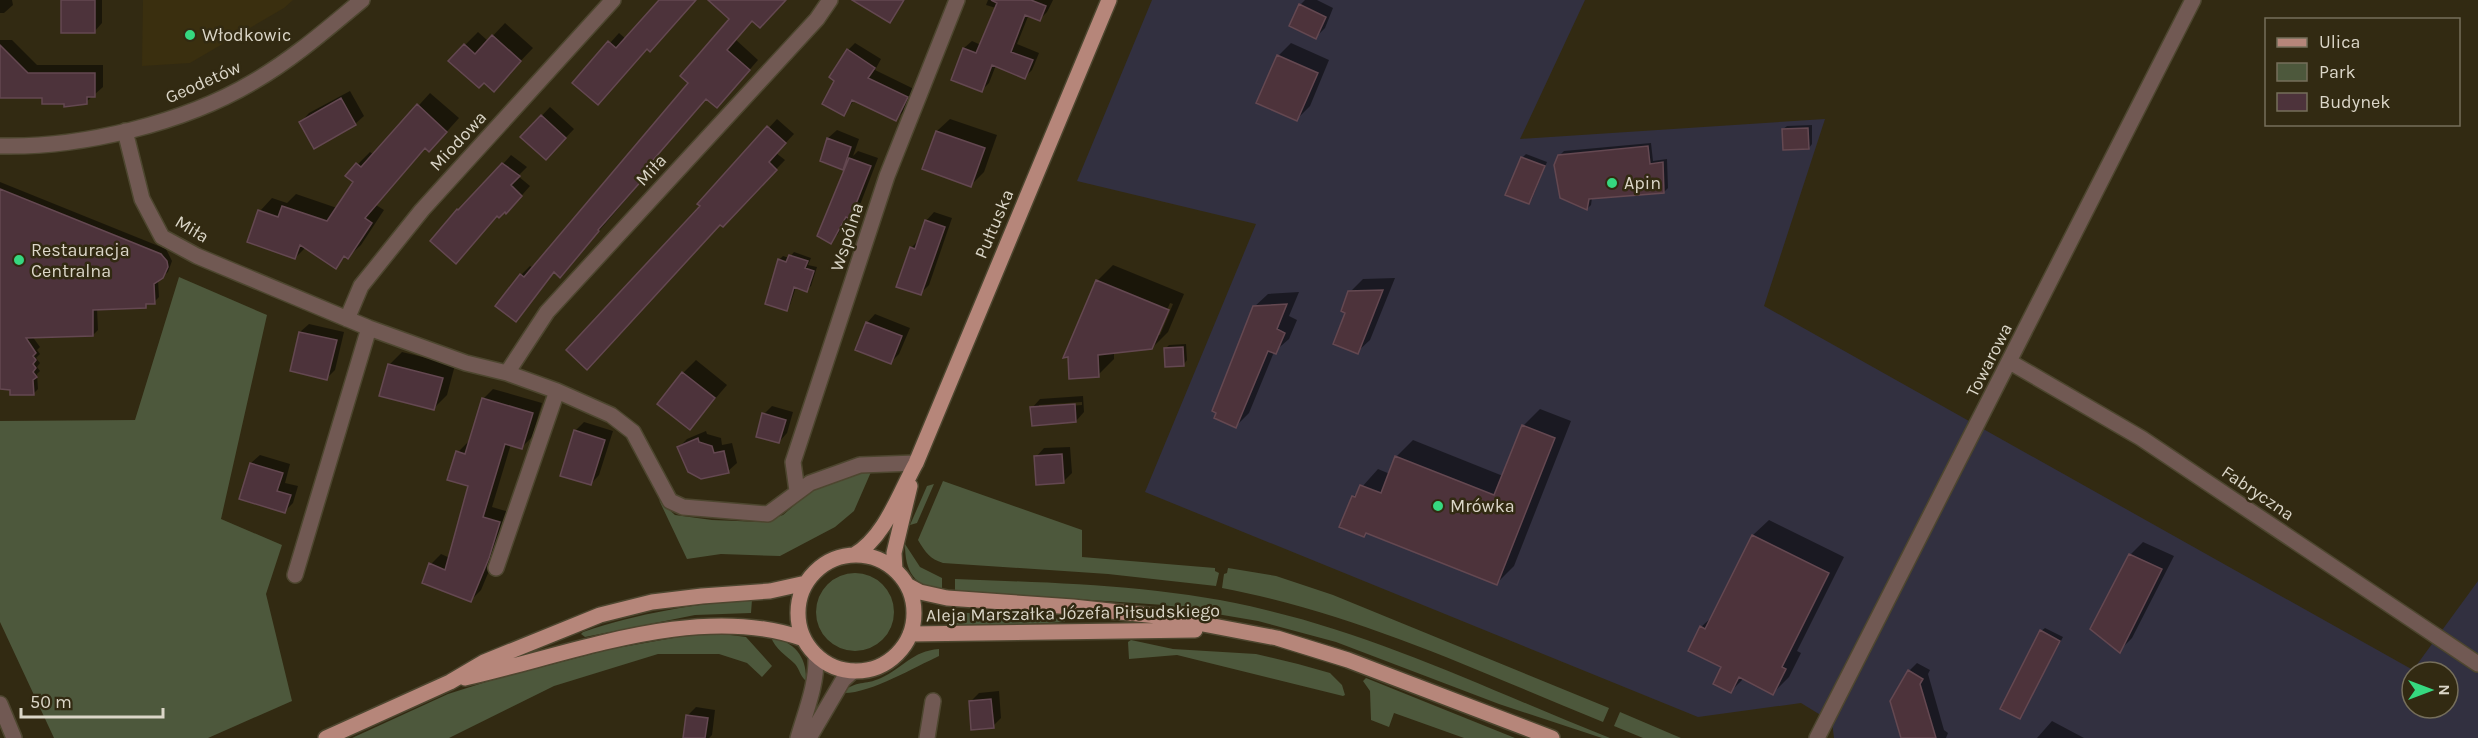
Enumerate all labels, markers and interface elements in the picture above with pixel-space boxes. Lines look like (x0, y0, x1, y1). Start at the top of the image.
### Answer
legend (2265, 18, 2460, 126)
place label: Włodkowic (202, 24, 291, 46)
marker: Włodkowic (183, 28, 197, 42)
text: Ulica (2319, 31, 2360, 53)
street label: Geodetów (162, 56, 244, 108)
text: Park (2319, 61, 2356, 83)
text: Budynek (2319, 91, 2390, 113)
street label: Miodowa (425, 106, 491, 176)
street label: Miła (631, 149, 671, 191)
place label: Apin (1624, 172, 1661, 194)
marker: Apin (1605, 176, 1619, 190)
street label: Pułtuska (970, 186, 1018, 262)
street label: Wspólna (826, 200, 868, 274)
street label: Miła (171, 210, 213, 248)
place label: Restauracja Centralna (31, 239, 130, 282)
marker: Restauracja Centralna (12, 253, 26, 267)
street label: Towarowa (1961, 320, 2017, 400)
street label: Fabryczna (2217, 461, 2299, 525)
place label: Mrówka (1450, 495, 1515, 517)
marker: Mrówka (1431, 499, 1445, 513)
street label: Aleja Marszałka Józefa Piłsudskiego (926, 599, 1220, 627)
north arrow (2400, 660, 2460, 720)
scale bar (21, 681, 164, 719)
text: N (2435, 684, 2454, 696)
text: 50 m (30, 691, 72, 713)

